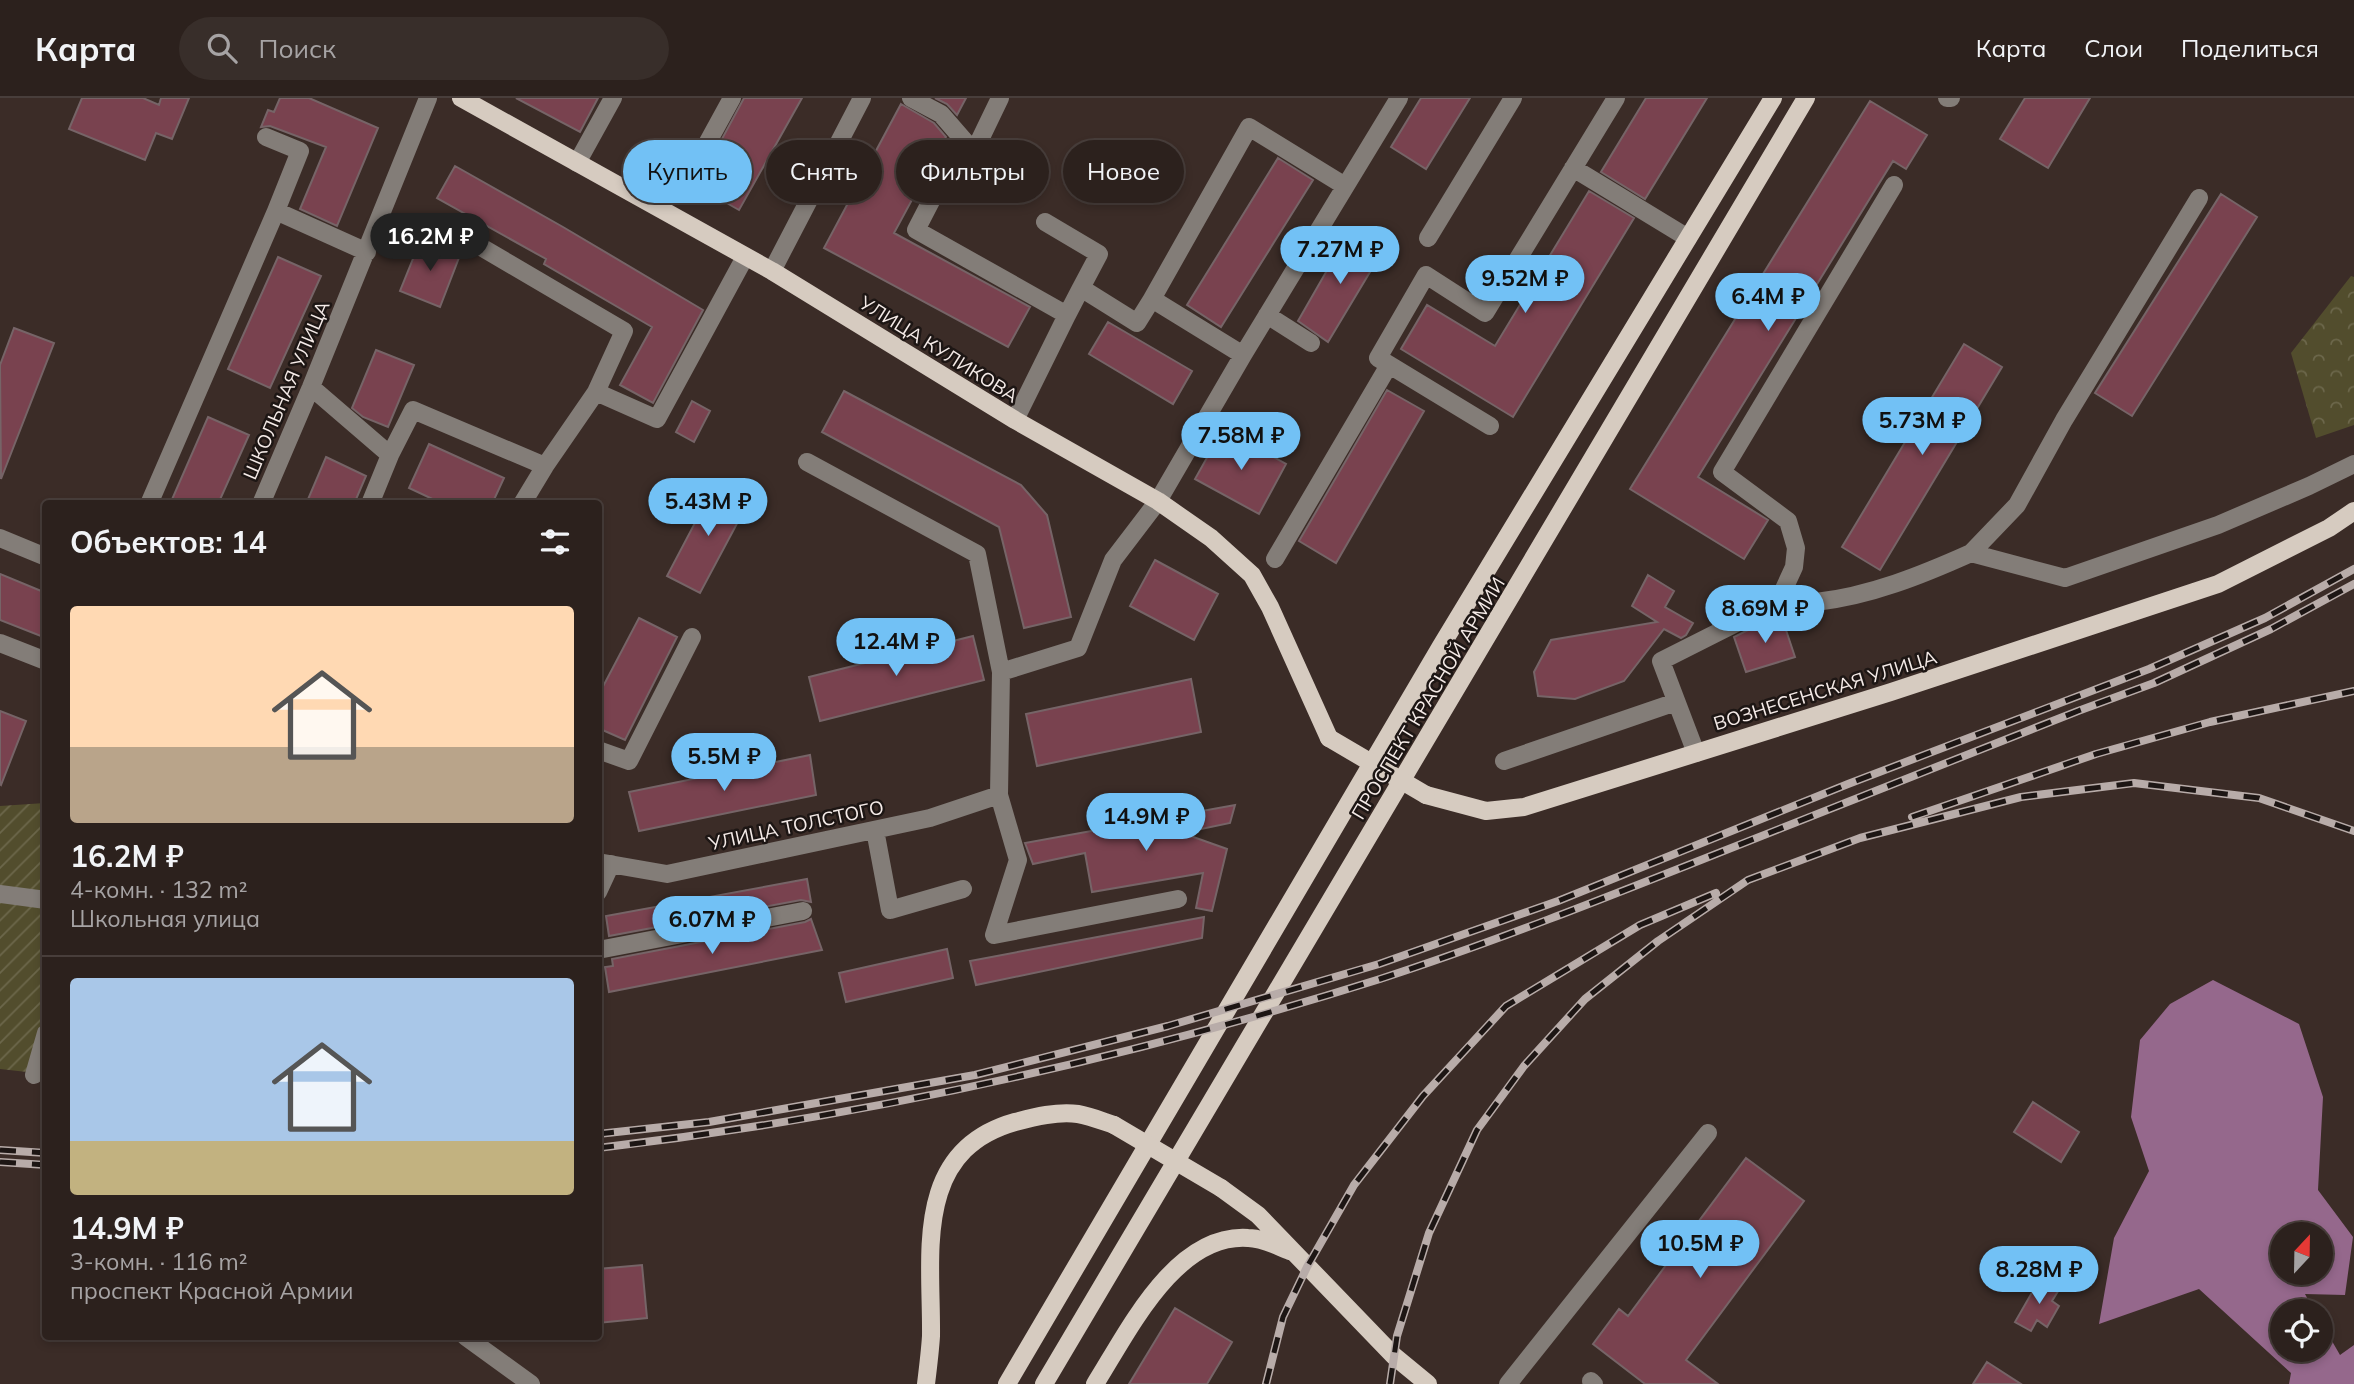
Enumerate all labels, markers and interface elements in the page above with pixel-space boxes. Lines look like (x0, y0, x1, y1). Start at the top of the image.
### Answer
search box (179, 17, 669, 80)
text: Карта (35, 28, 137, 69)
icon: search (203, 29, 241, 67)
text: Поиск (259, 32, 336, 65)
text: Карта (1976, 33, 2046, 63)
text: Слои (2084, 33, 2143, 63)
text: Поделиться (2181, 33, 2319, 63)
chip: Купить (623, 140, 752, 203)
chip: Снять (766, 140, 882, 203)
chip: Фильтры (896, 140, 1049, 203)
chip: Новое (1063, 140, 1184, 203)
pin: 16.2M ₽ (365, 214, 495, 273)
text: 16.2M ₽ (386, 221, 474, 250)
pin: 7.27M ₽ (1275, 226, 1405, 286)
text: 7.27M ₽ (1296, 234, 1384, 263)
pin: 9.52M ₽ (1460, 256, 1590, 315)
text: 9.52M ₽ (1481, 263, 1569, 292)
pin: 6.4M ₽ (1711, 274, 1825, 333)
text: 6.4M ₽ (1731, 281, 1805, 310)
street label: УЛИЦА КУЛИКОВА (854, 290, 1023, 408)
street label: ШКОЛЬНАЯ УЛИЦА (237, 297, 335, 483)
pin: 5.73M ₽ (1857, 398, 1987, 457)
text: 5.73M ₽ (1878, 405, 1966, 434)
pin: 7.58M ₽ (1176, 412, 1306, 472)
text: 7.58M ₽ (1197, 420, 1285, 449)
pin: 5.43M ₽ (643, 478, 773, 538)
text: 5.43M ₽ (664, 486, 752, 515)
text: Объектов: 14 (70, 523, 267, 561)
icon: filters (536, 523, 574, 561)
street label: ПРОСПЕКТ КРАСНОЙ АРМИИ (1346, 573, 1510, 823)
pin: 8.69M ₽ (1700, 586, 1830, 645)
text: 8.69M ₽ (1721, 593, 1809, 622)
pin: 12.4M ₽ (831, 618, 961, 678)
text: 12.4M ₽ (852, 626, 940, 655)
street label: ВОЗНЕСЕНСКАЯ УЛИЦА (1711, 645, 1939, 735)
icon: home (259, 652, 385, 778)
pin: 5.5M ₽ (667, 734, 781, 793)
text: 5.5M ₽ (687, 741, 761, 770)
pin: 14.9M ₽ (1081, 794, 1211, 853)
street label: УЛИЦА ТОЛСТОГО (705, 795, 886, 856)
text: 14.9M ₽ (1102, 801, 1190, 830)
text: 16.2M ₽ (70, 837, 184, 875)
text: 4-комн. · 132 m² (70, 875, 248, 904)
pin: 6.07M ₽ (647, 896, 777, 956)
text: Школьная улица (70, 904, 260, 933)
text: 6.07M ₽ (668, 904, 756, 933)
icon: home (259, 1024, 385, 1150)
text: 14.9M ₽ (70, 1209, 184, 1247)
pin: 10.5M ₽ (1635, 1220, 1765, 1280)
north arrow (2270, 1222, 2333, 1284)
map controls (2270, 1222, 2333, 1362)
text: 10.5M ₽ (1656, 1228, 1744, 1257)
pin: 8.28M ₽ (1974, 1246, 2104, 1306)
text: 3-комн. · 116 m² (70, 1247, 248, 1276)
text: 8.28M ₽ (1995, 1254, 2083, 1283)
text: проспект Красной Армии (70, 1276, 353, 1305)
button: locate (2270, 1299, 2333, 1362)

